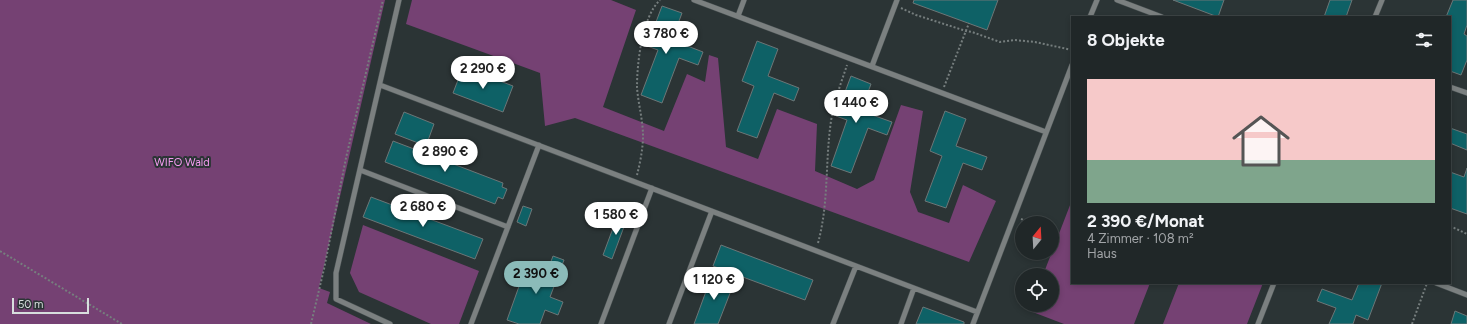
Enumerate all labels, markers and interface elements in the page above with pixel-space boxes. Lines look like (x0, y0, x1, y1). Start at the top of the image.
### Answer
pin: 3 780 € (629, 21, 703, 55)
text: 3 780 € (643, 26, 689, 41)
icon: filters (1413, 29, 1435, 51)
text: 8 Objekte (1087, 30, 1165, 50)
pin: 2 290 € (446, 56, 520, 90)
text: 2 290 € (460, 61, 506, 76)
pin: 1 440 € (819, 90, 893, 124)
text: 1 440 € (833, 95, 879, 110)
icon: home (1225, 105, 1297, 177)
pin: 2 890 € (408, 139, 482, 173)
text: 2 890 € (422, 144, 468, 159)
park label: WIFO Wald (154, 156, 210, 169)
pin: 2 680 € (386, 194, 460, 228)
text: 2 680 € (400, 199, 446, 214)
pin: 1 580 € (579, 202, 653, 236)
text: 1 580 € (594, 207, 638, 222)
text: 2 390 €/Monat (1087, 211, 1204, 231)
north arrow (1015, 216, 1059, 260)
map controls (1015, 216, 1059, 312)
text: 4 Zimmer · 108 m² (1087, 231, 1194, 246)
text: Haus (1087, 246, 1117, 261)
pin: 2 390 € (499, 261, 573, 295)
text: 2 390 € (513, 266, 559, 281)
pin: 1 120 € (677, 267, 751, 301)
button: locate (1015, 268, 1059, 312)
text: 1 120 € (693, 272, 735, 287)
scale bar (12, 296, 89, 315)
text: 50 m (18, 298, 43, 311)

